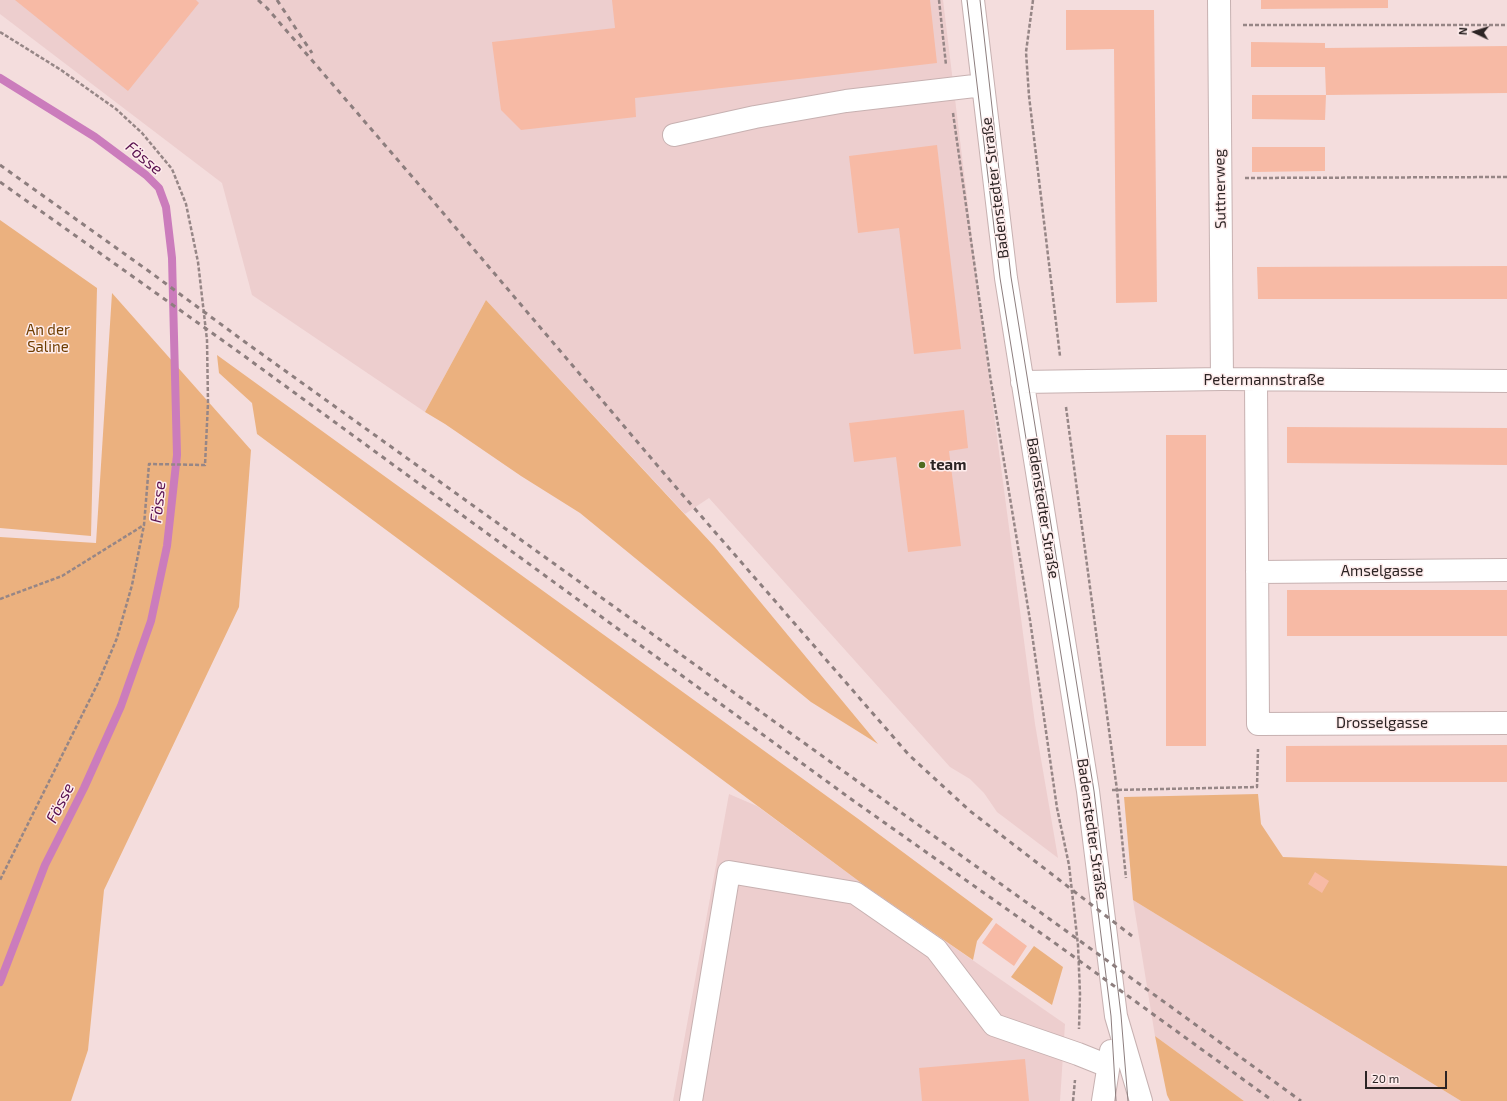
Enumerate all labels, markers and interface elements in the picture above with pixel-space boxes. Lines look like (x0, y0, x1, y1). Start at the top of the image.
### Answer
north arrow (1455, 12, 1495, 52)
text: N (1456, 27, 1469, 36)
street label: Badenstedter Straße (977, 116, 1013, 260)
water label: Fösse (122, 137, 166, 179)
street label: Suttnerweg (1210, 149, 1230, 229)
park label: An der Saline (26, 321, 70, 356)
street label: Petermannstraße (1203, 371, 1325, 389)
street label: Badenstedter Straße (1023, 436, 1063, 580)
place label: team (930, 456, 966, 474)
marker: team (917, 460, 927, 470)
water label: Fösse (146, 480, 170, 524)
street label: Amselgasse (1341, 562, 1423, 580)
street label: Drosselgasse (1336, 714, 1428, 732)
street label: Badenstedter Straße (1073, 757, 1111, 901)
water label: Fösse (42, 780, 78, 826)
scale bar (1367, 1063, 1449, 1089)
text: 20 m (1372, 1071, 1399, 1085)

